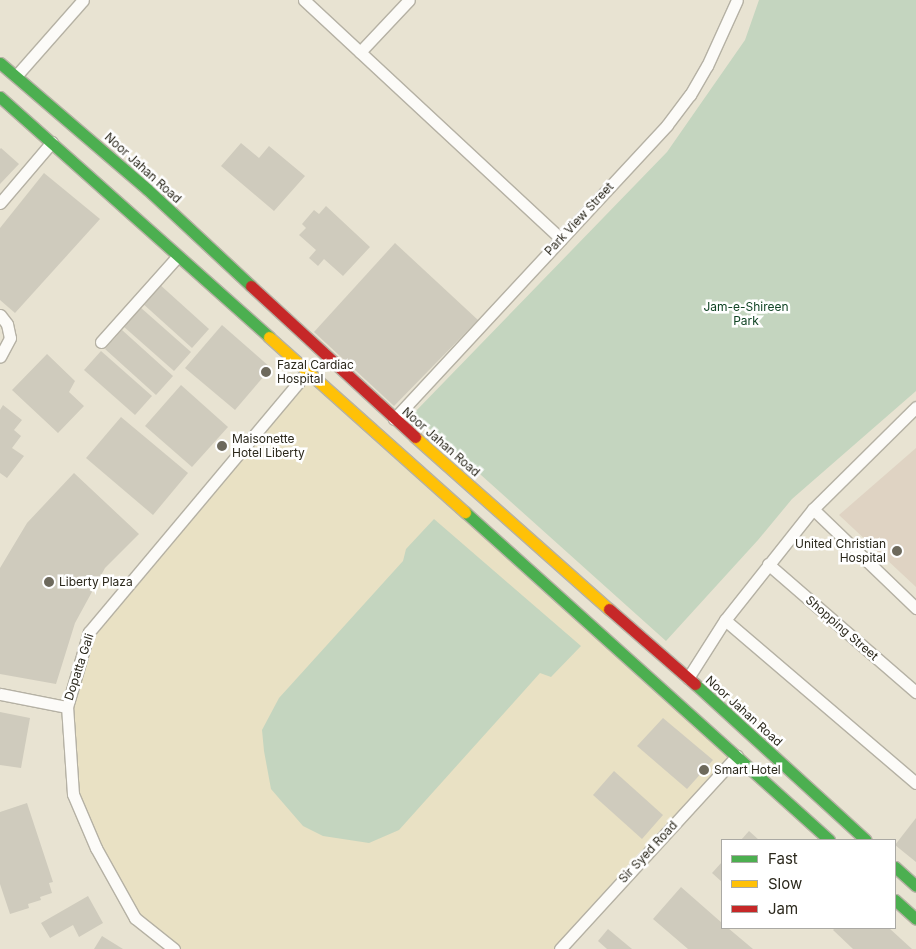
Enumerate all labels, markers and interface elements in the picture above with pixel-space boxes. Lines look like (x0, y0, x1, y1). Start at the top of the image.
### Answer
street label: Noor Jahan Road (102, 130, 184, 206)
street label: Park View Street (542, 180, 616, 258)
park label: Jam-e-Shireen Park (703, 300, 789, 328)
place label: Fazal Cardiac Hospital (277, 358, 354, 386)
marker: Fazal Cardiac Hospital (259, 365, 273, 379)
street label: Noor Jahan Road (399, 404, 483, 480)
place label: Maisonette Hotel Liberty (232, 432, 305, 460)
marker: Maisonette Hotel Liberty (216, 440, 228, 452)
place label: United Christian Hospital (795, 537, 886, 565)
marker: United Christian Hospital (890, 544, 904, 558)
place label: Liberty Plaza (59, 575, 133, 589)
marker: Liberty Plaza (43, 576, 55, 588)
street label: Shopping Street (803, 593, 881, 663)
street label: Dopatta Gali (61, 632, 97, 702)
street label: Noor Jahan Road (703, 673, 785, 749)
place label: Smart Hotel (714, 763, 781, 777)
marker: Smart Hotel (698, 764, 710, 776)
street label: Sir Syed Road (616, 818, 680, 886)
legend (721, 839, 896, 929)
text: Fast (768, 849, 798, 868)
text: Slow (768, 874, 802, 893)
text: Jam (768, 899, 798, 918)

